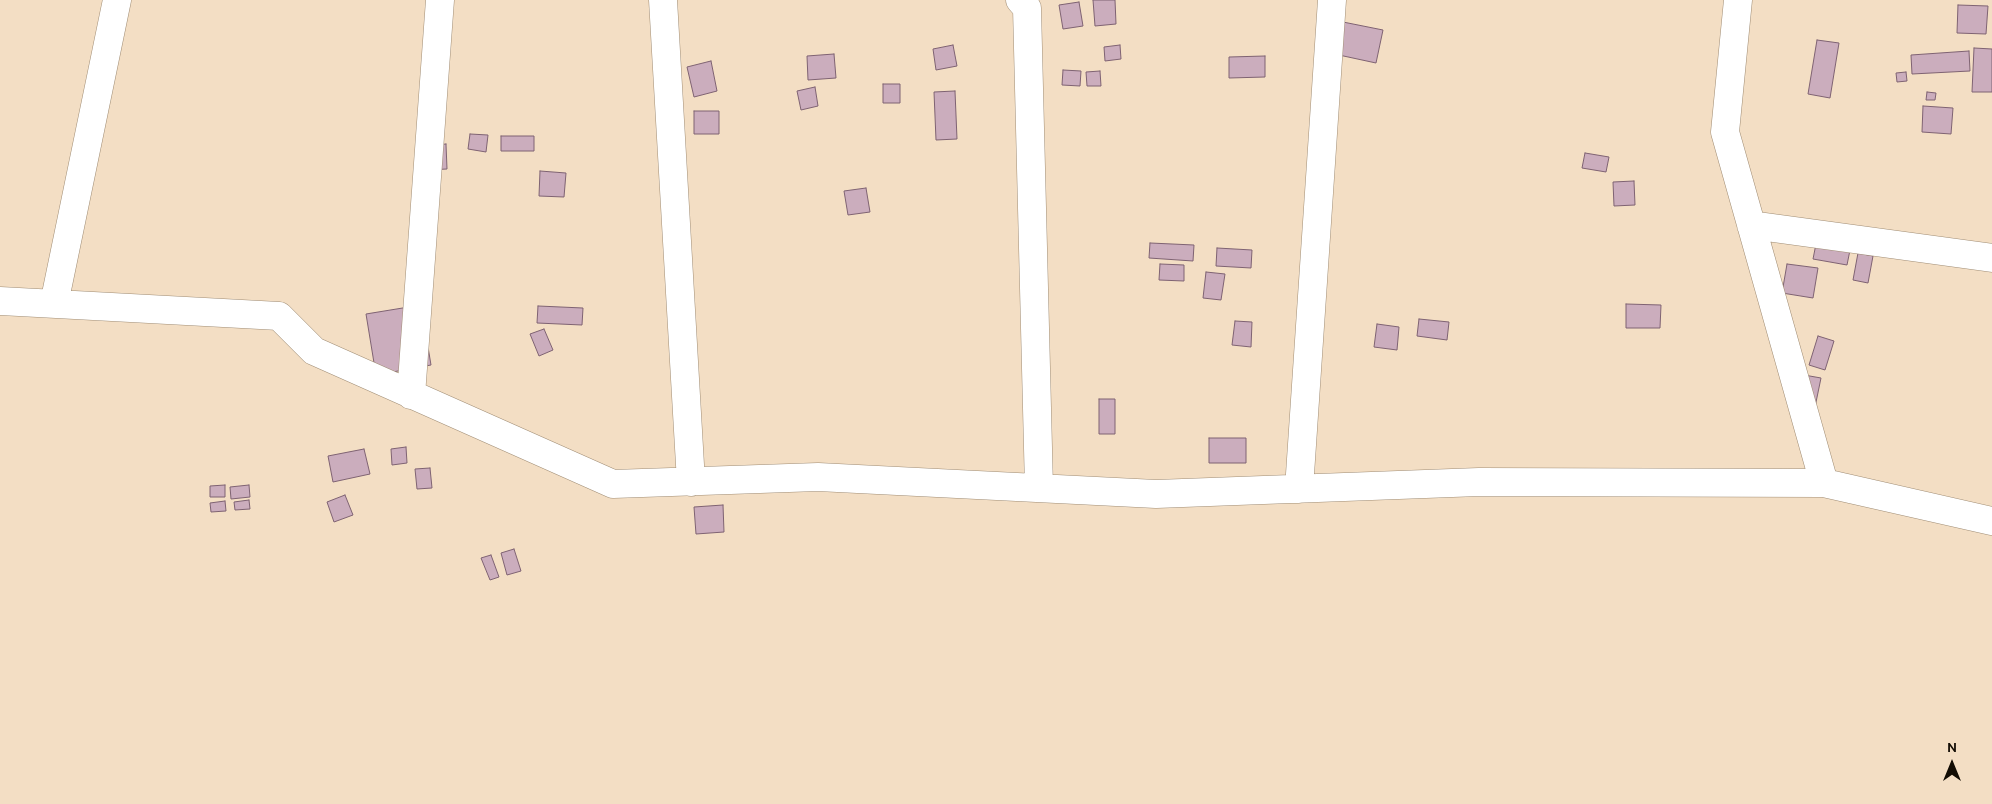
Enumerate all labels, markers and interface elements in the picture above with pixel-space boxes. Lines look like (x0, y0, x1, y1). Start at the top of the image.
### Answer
north arrow (1927, 739, 1977, 789)
text: N (1947, 740, 1957, 757)

